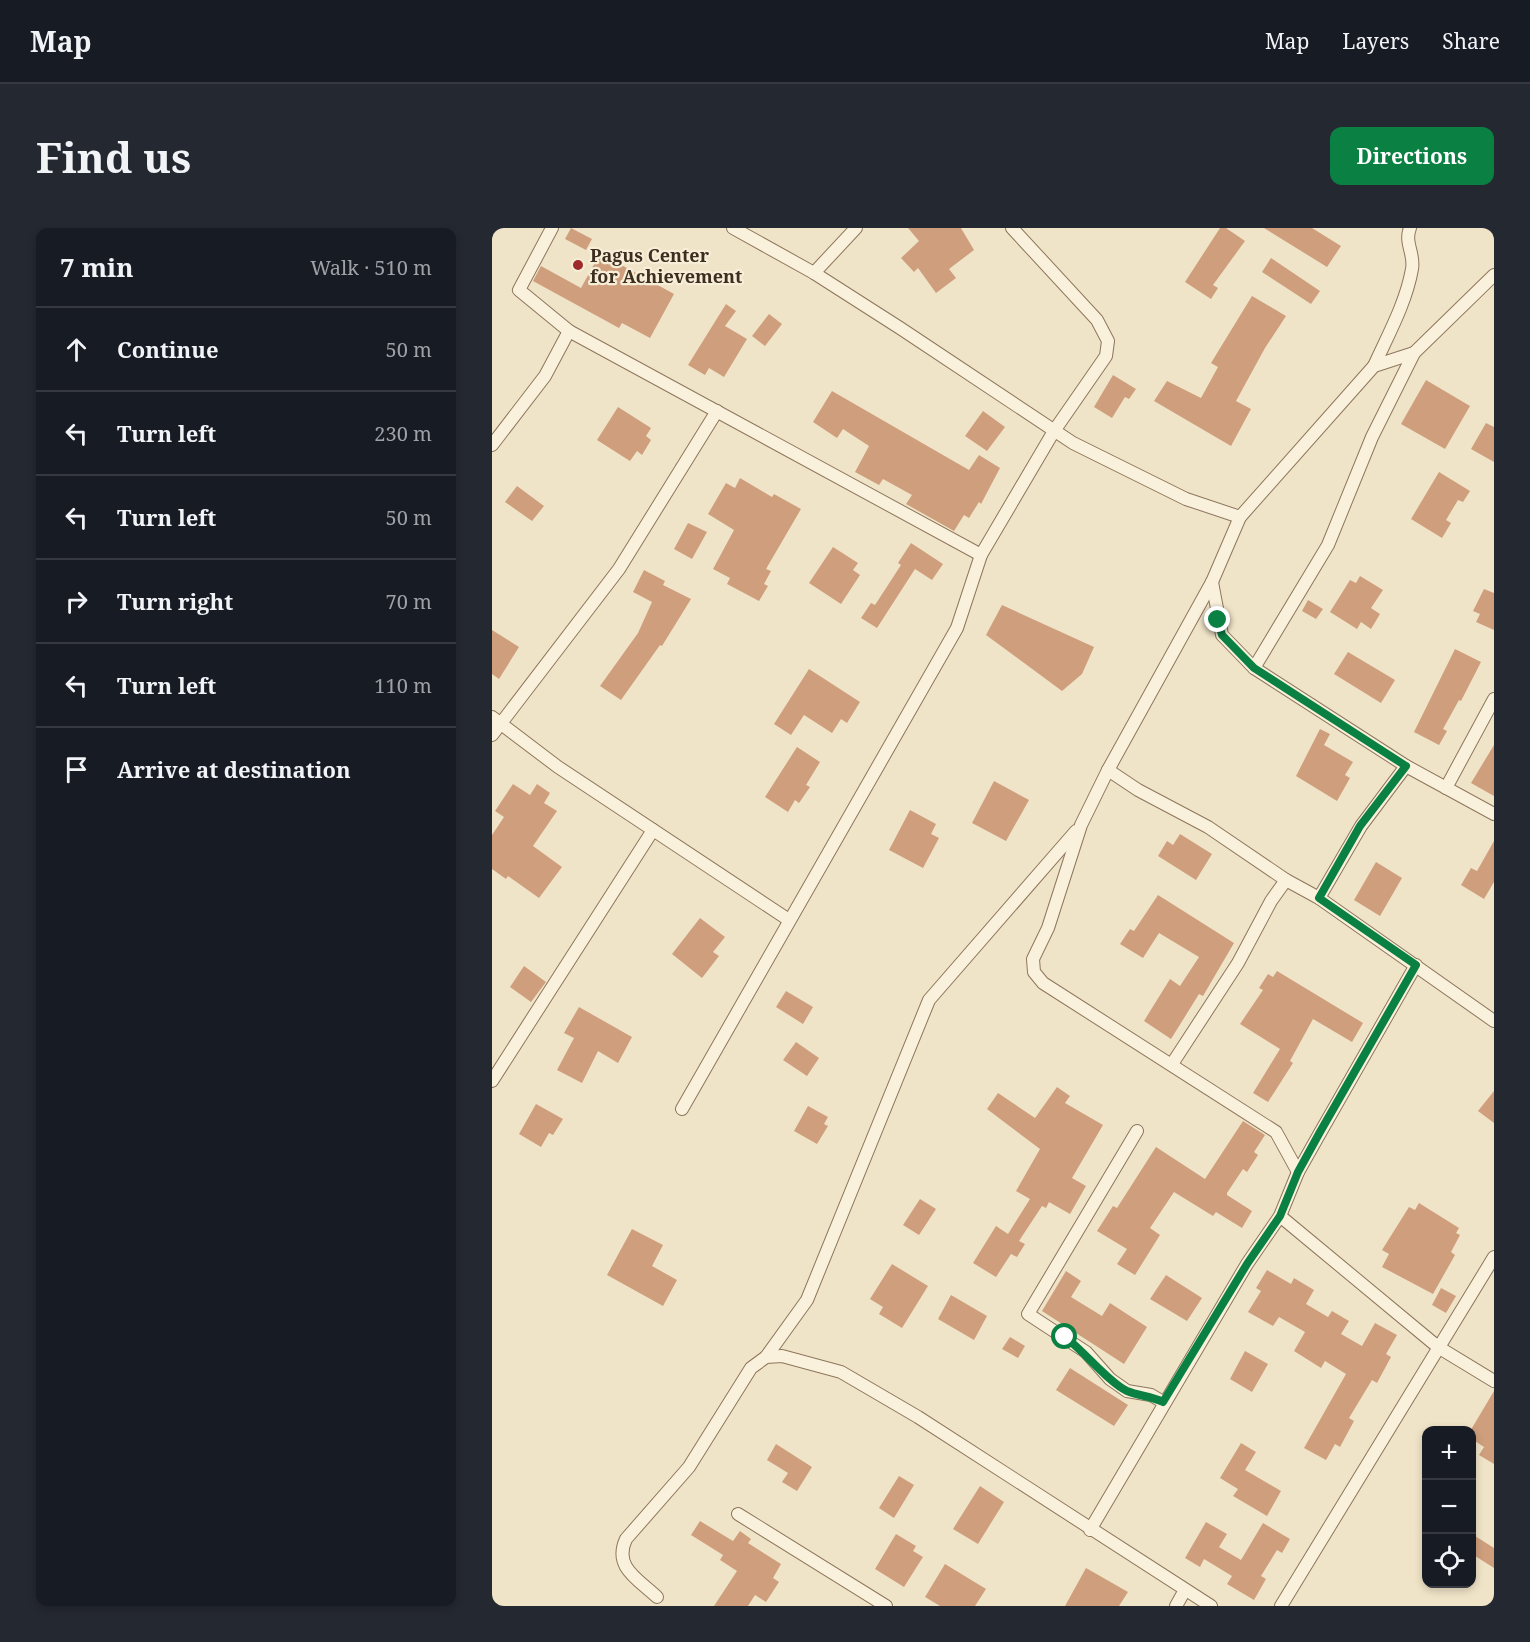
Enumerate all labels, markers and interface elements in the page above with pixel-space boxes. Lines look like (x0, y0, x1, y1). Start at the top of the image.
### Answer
text: Map (30, 22, 92, 60)
text: Map (1265, 27, 1309, 55)
text: Layers (1342, 27, 1409, 55)
text: Share (1442, 27, 1500, 55)
button: Directions (1330, 127, 1494, 185)
text: Find us (36, 128, 191, 185)
place label: Pagus Center for Achievement (590, 243, 742, 288)
text: 7 min (60, 249, 134, 285)
text: Walk · 510 m (310, 254, 432, 281)
marker: Pagus Center for Achievement (571, 258, 585, 272)
icon: ahead (60, 333, 93, 366)
text: Continue (117, 334, 219, 364)
text: 50 m (386, 336, 432, 363)
icon: left (60, 417, 93, 450)
text: Turn left (117, 418, 216, 448)
text: 230 m (374, 420, 432, 447)
icon: left (60, 501, 93, 534)
text: Turn left (117, 502, 216, 532)
text: 50 m (386, 504, 432, 531)
icon: right (60, 585, 93, 618)
text: Turn right (117, 586, 233, 616)
text: 70 m (386, 588, 432, 615)
route end (1204, 606, 1230, 632)
icon: left (60, 669, 93, 702)
text: Turn left (117, 670, 216, 700)
text: 110 m (374, 672, 432, 699)
icon: arrive (60, 753, 93, 786)
text: Arrive at destination (117, 754, 351, 784)
route start (1051, 1323, 1077, 1349)
map controls (1422, 1426, 1476, 1588)
button: + (1422, 1426, 1476, 1480)
button: − (1422, 1480, 1476, 1534)
button: locate (1422, 1534, 1476, 1588)

